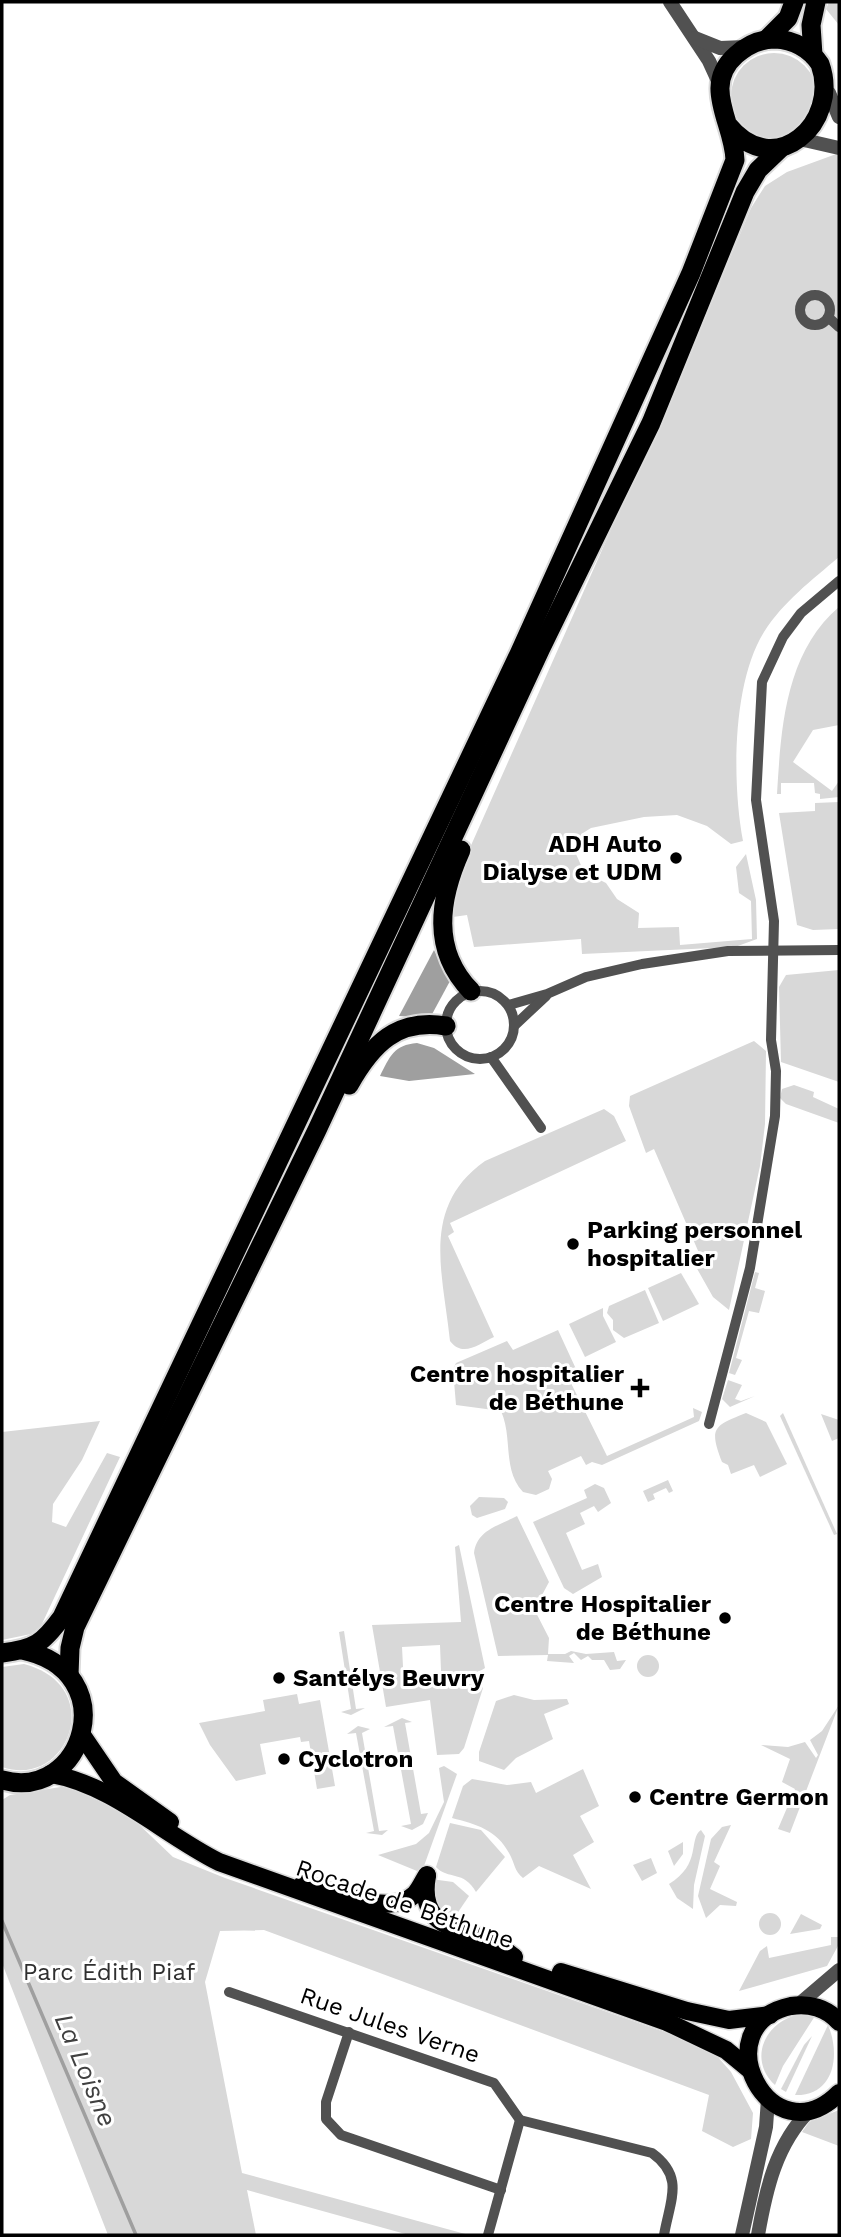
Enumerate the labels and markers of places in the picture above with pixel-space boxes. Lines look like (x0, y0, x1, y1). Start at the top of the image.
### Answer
place label: ADH Auto Dialyse et UDM (483, 830, 662, 886)
marker: ADH Auto Dialyse et UDM (668, 850, 684, 866)
place label: Parking personnel hospitalier (587, 1216, 802, 1272)
marker: Parking personnel hospitalier (565, 1236, 581, 1252)
place label: Centre hospitalier de Béthune (410, 1360, 625, 1416)
marker: Centre hospitalier de Béthune (630, 1378, 650, 1398)
place label: Centre Hospitalier de Béthune (494, 1590, 712, 1646)
marker: Centre Hospitalier de Béthune (717, 1610, 733, 1626)
place label: Santélys Beuvry (293, 1664, 485, 1692)
marker: Santélys Beuvry (271, 1670, 287, 1686)
place label: Cyclotron (298, 1745, 413, 1773)
marker: Cyclotron (276, 1751, 292, 1767)
place label: Centre Germon (649, 1783, 829, 1811)
marker: Centre Germon (627, 1789, 643, 1805)

